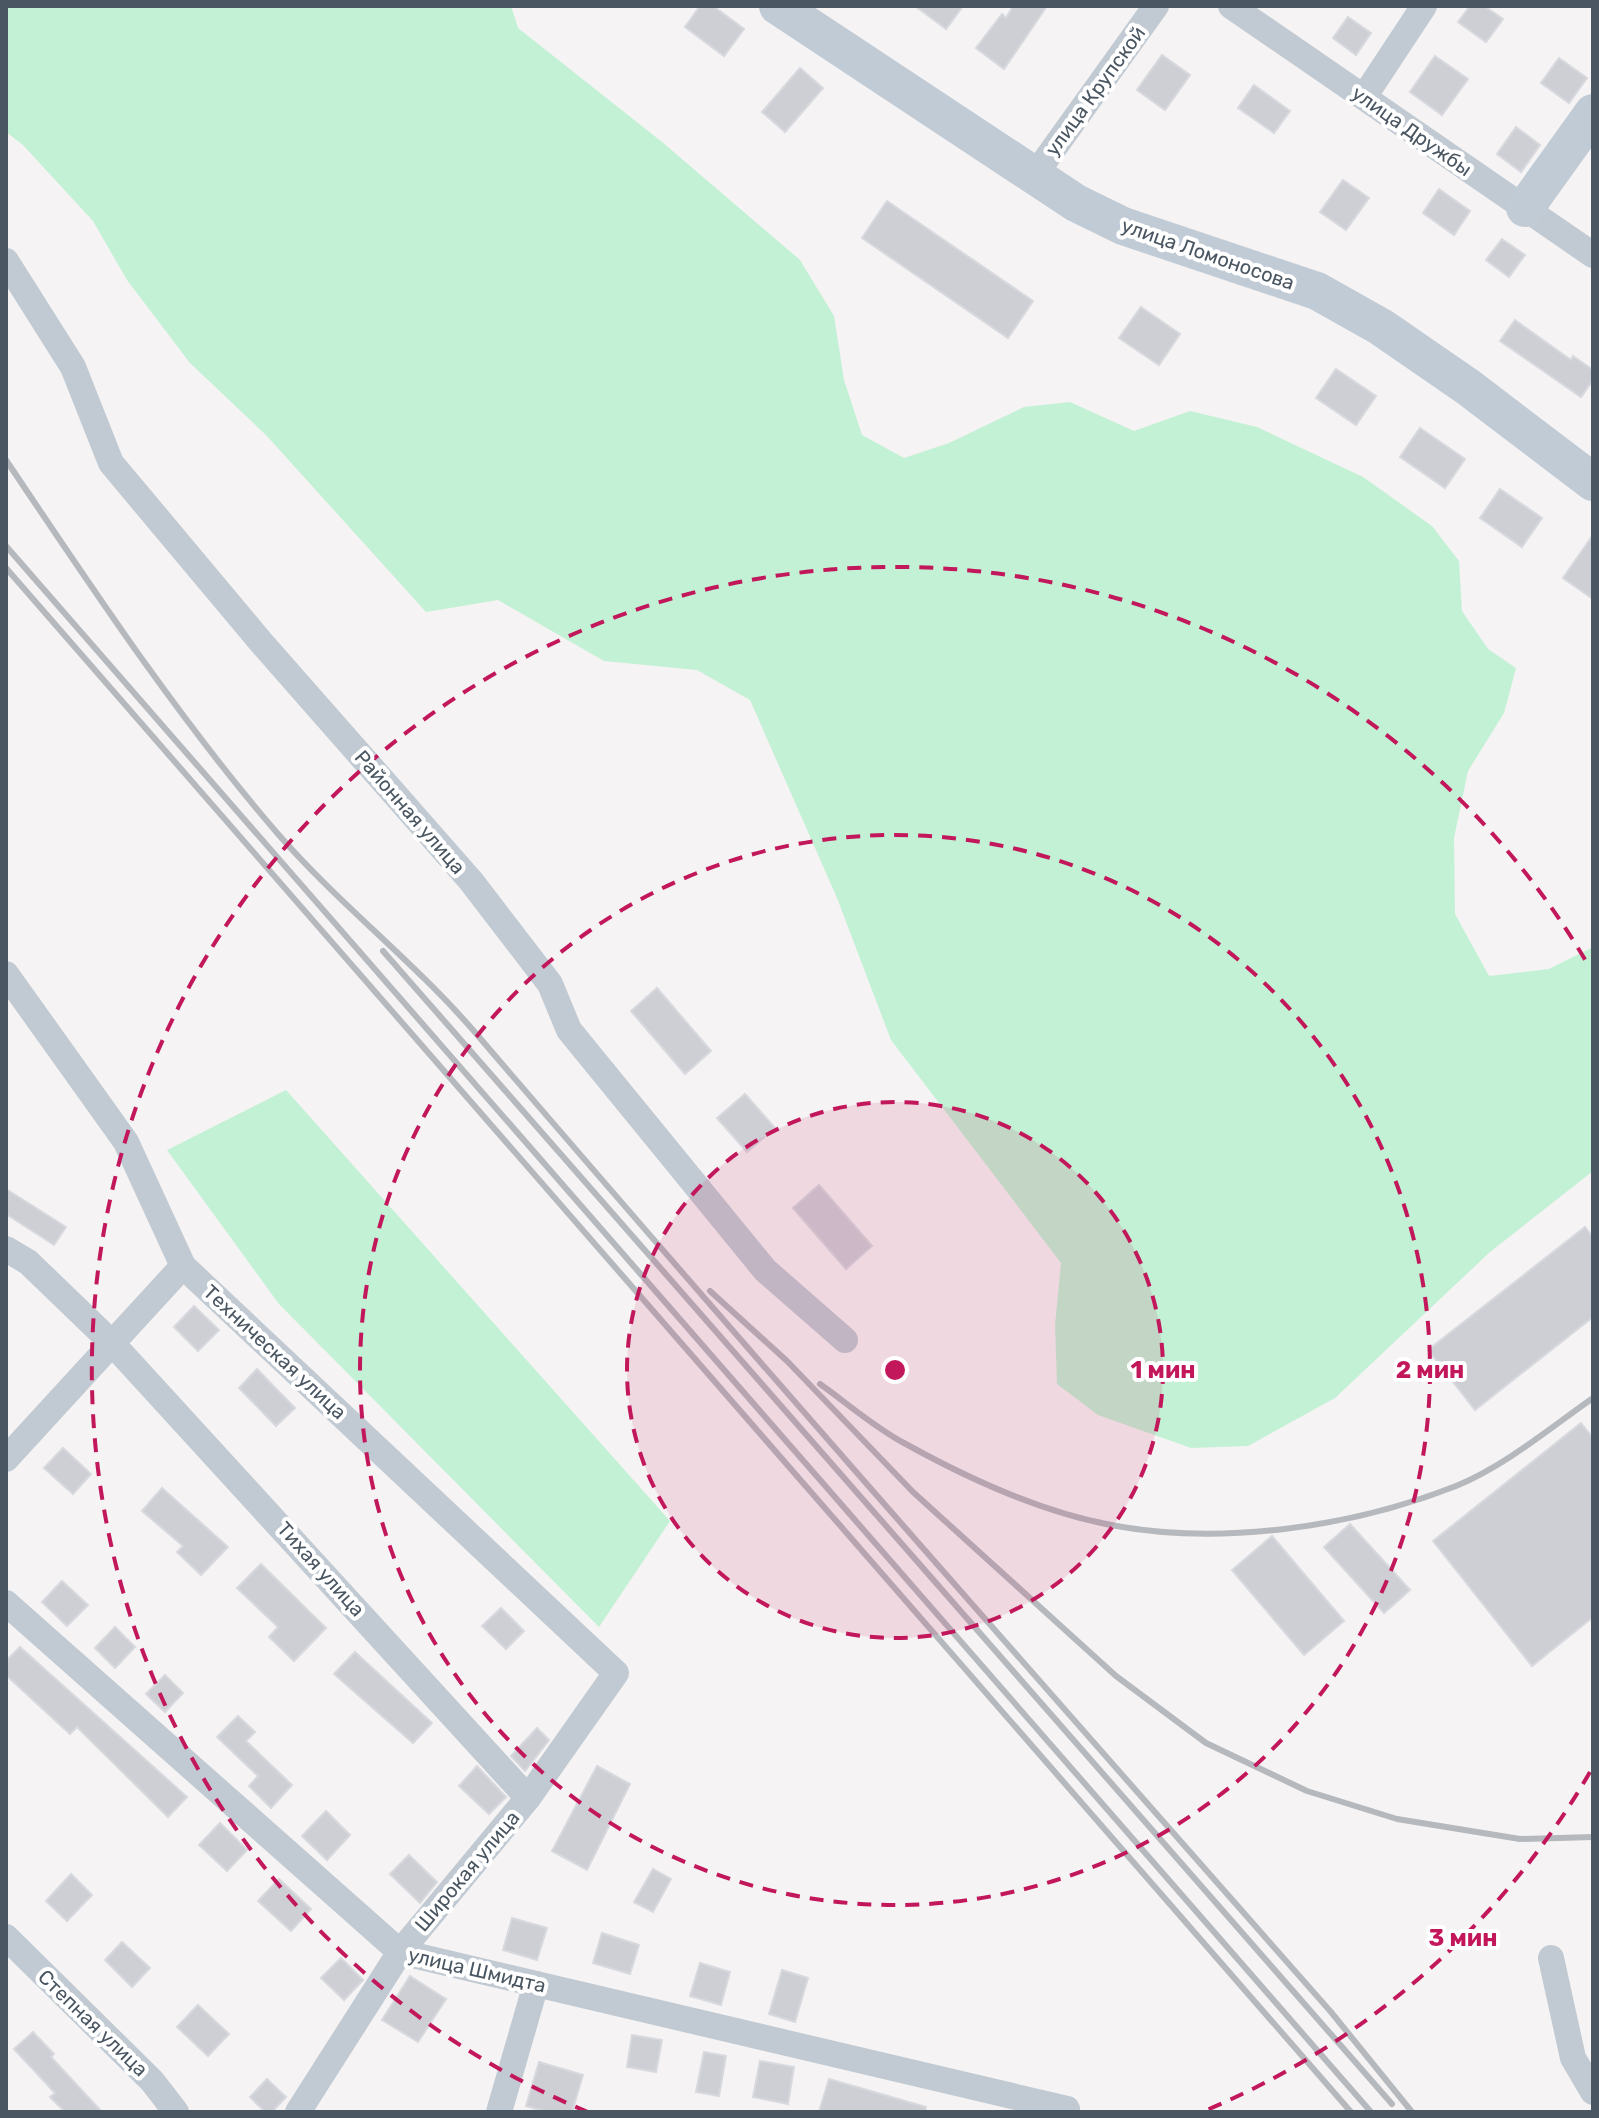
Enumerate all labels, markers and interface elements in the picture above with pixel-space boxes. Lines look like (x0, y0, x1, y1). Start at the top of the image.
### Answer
street label: улица Крупской (1040, 21, 1150, 161)
street label: улица Дружбы (1347, 81, 1477, 181)
street label: улица Ломоносова (1118, 213, 1298, 295)
street label: Районная улица (350, 745, 470, 879)
street label: Техническая улица (199, 1280, 351, 1424)
centre of rings (881, 1356, 909, 1384)
text: 1 мин (1130, 1356, 1196, 1384)
text: 2 мин (1396, 1356, 1464, 1384)
street label: Тихая улица (272, 1517, 370, 1621)
street label: Широкая улица (410, 1806, 524, 1936)
text: 3 мин (1429, 1924, 1497, 1952)
street label: улица Шмидта (406, 1942, 548, 1998)
street label: Степная улица (33, 1965, 153, 2081)

